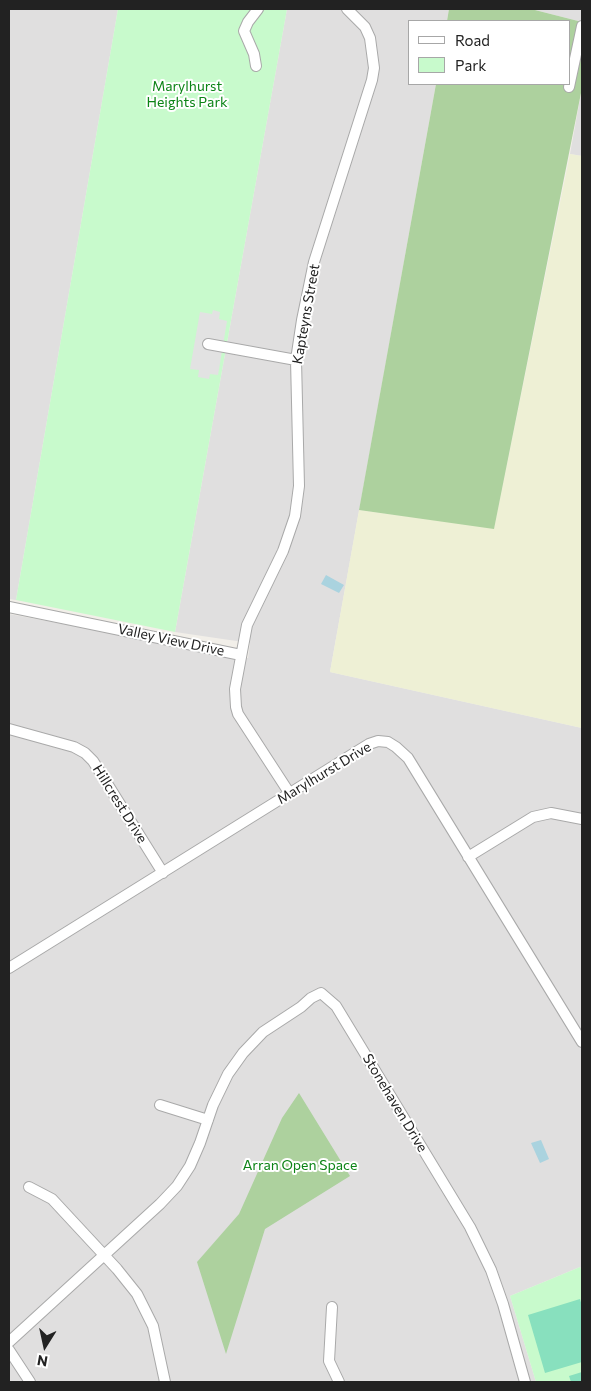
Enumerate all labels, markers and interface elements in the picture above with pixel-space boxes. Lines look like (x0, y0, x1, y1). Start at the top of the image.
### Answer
legend (408, 20, 571, 85)
text: Road (455, 31, 490, 49)
text: Park (455, 56, 486, 74)
park label: Marylhurst Heights Park (146, 78, 228, 110)
street label: Kapteyns Street (289, 262, 323, 366)
street label: Valley View Drive (116, 620, 226, 660)
street label: Marylhurst Drive (274, 738, 374, 808)
street label: Hillcrest Drive (89, 762, 151, 846)
street label: Stonehaven Drive (359, 1051, 431, 1155)
park label: Arran Open Space (243, 1157, 357, 1173)
north arrow (20, 1321, 70, 1371)
text: N (36, 1352, 49, 1371)

